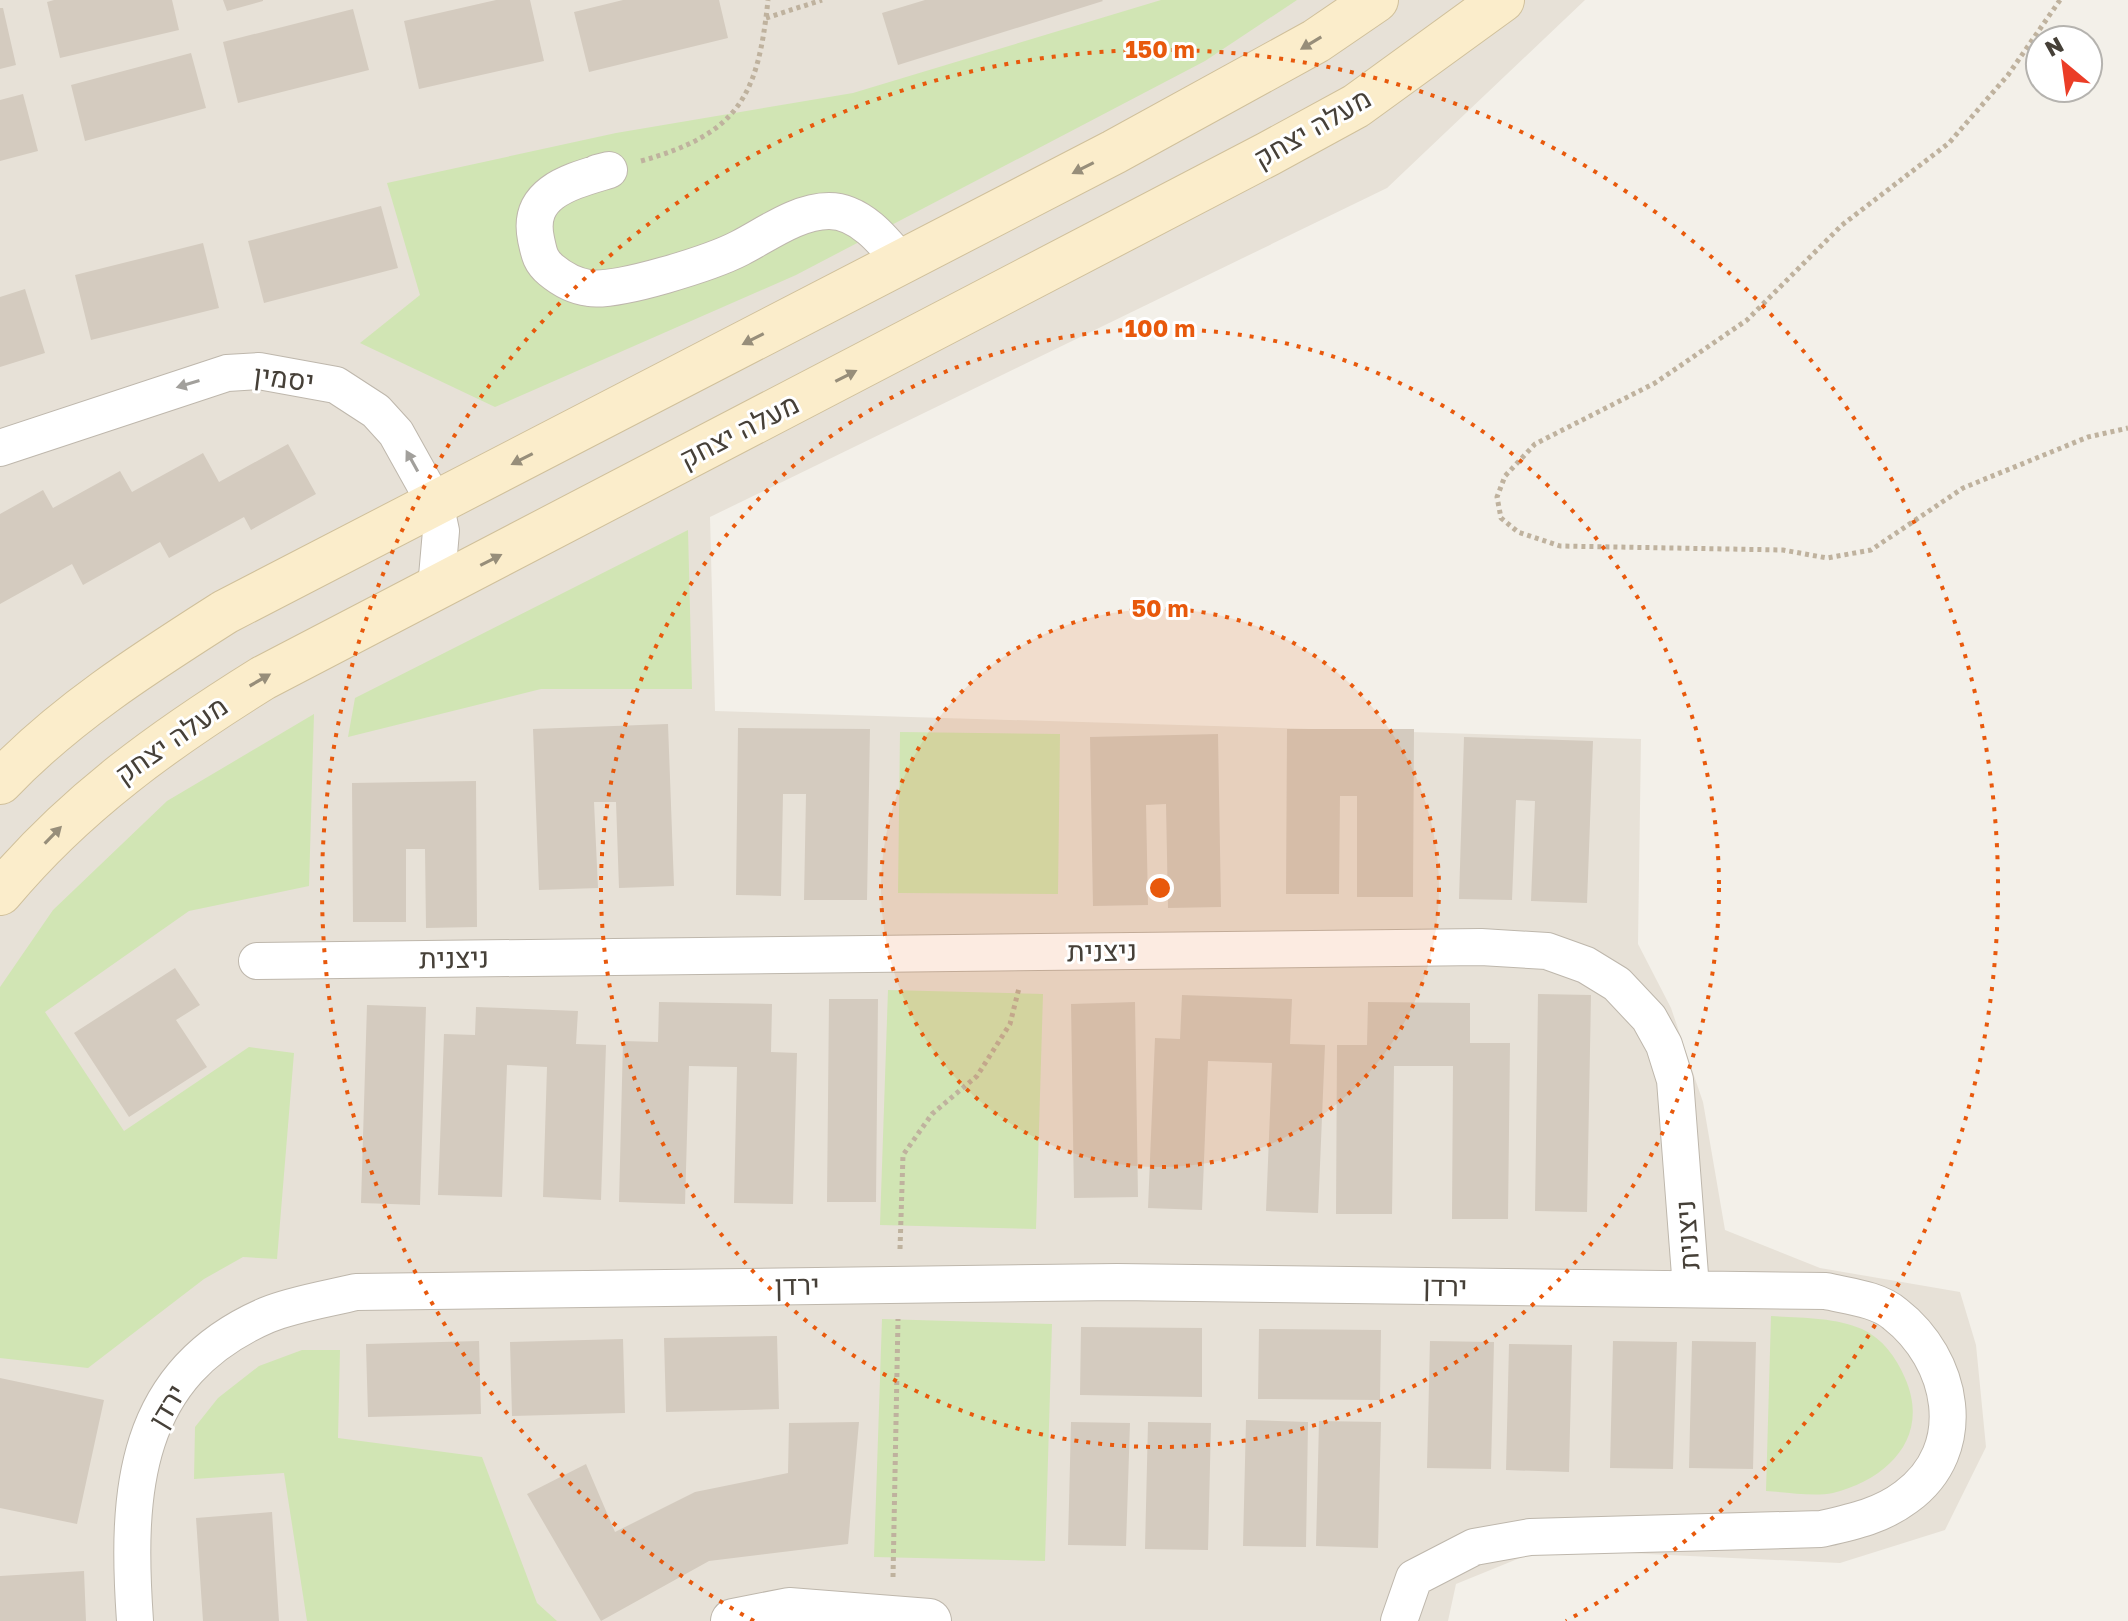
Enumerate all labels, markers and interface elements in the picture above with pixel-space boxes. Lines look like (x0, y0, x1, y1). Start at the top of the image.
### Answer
north arrow (2024, 24, 2104, 104)
text: N (2040, 30, 2068, 62)
text: 150 m (1125, 34, 1195, 63)
one-way arrow (1300, 36, 1322, 50)
street label: מעלה יצחק (1247, 81, 1376, 174)
one-way arrow (1072, 160, 1094, 174)
text: 100 m (1125, 313, 1195, 342)
one-way arrow (741, 332, 764, 345)
street label: יסמין (252, 357, 316, 398)
one-way arrow (834, 369, 857, 382)
one-way arrow (176, 378, 200, 391)
street label: מעלה יצחק (673, 386, 804, 475)
one-way arrow (405, 449, 418, 472)
one-way arrow (511, 451, 533, 465)
one-way arrow (479, 553, 502, 566)
text: 50 m (1131, 593, 1189, 622)
one-way arrow (249, 673, 271, 687)
street label: מעלה יצחק (108, 689, 233, 790)
one-way arrow (44, 826, 62, 845)
centre of rings (1146, 874, 1174, 902)
street label: ניצנית (1067, 933, 1137, 968)
street label: ניצנית (419, 940, 489, 975)
street label: ניצנית (1668, 1199, 1705, 1271)
street label: ירדן (774, 1268, 820, 1301)
street label: ירדן (1422, 1269, 1468, 1302)
street label: ירדן (141, 1378, 192, 1433)

